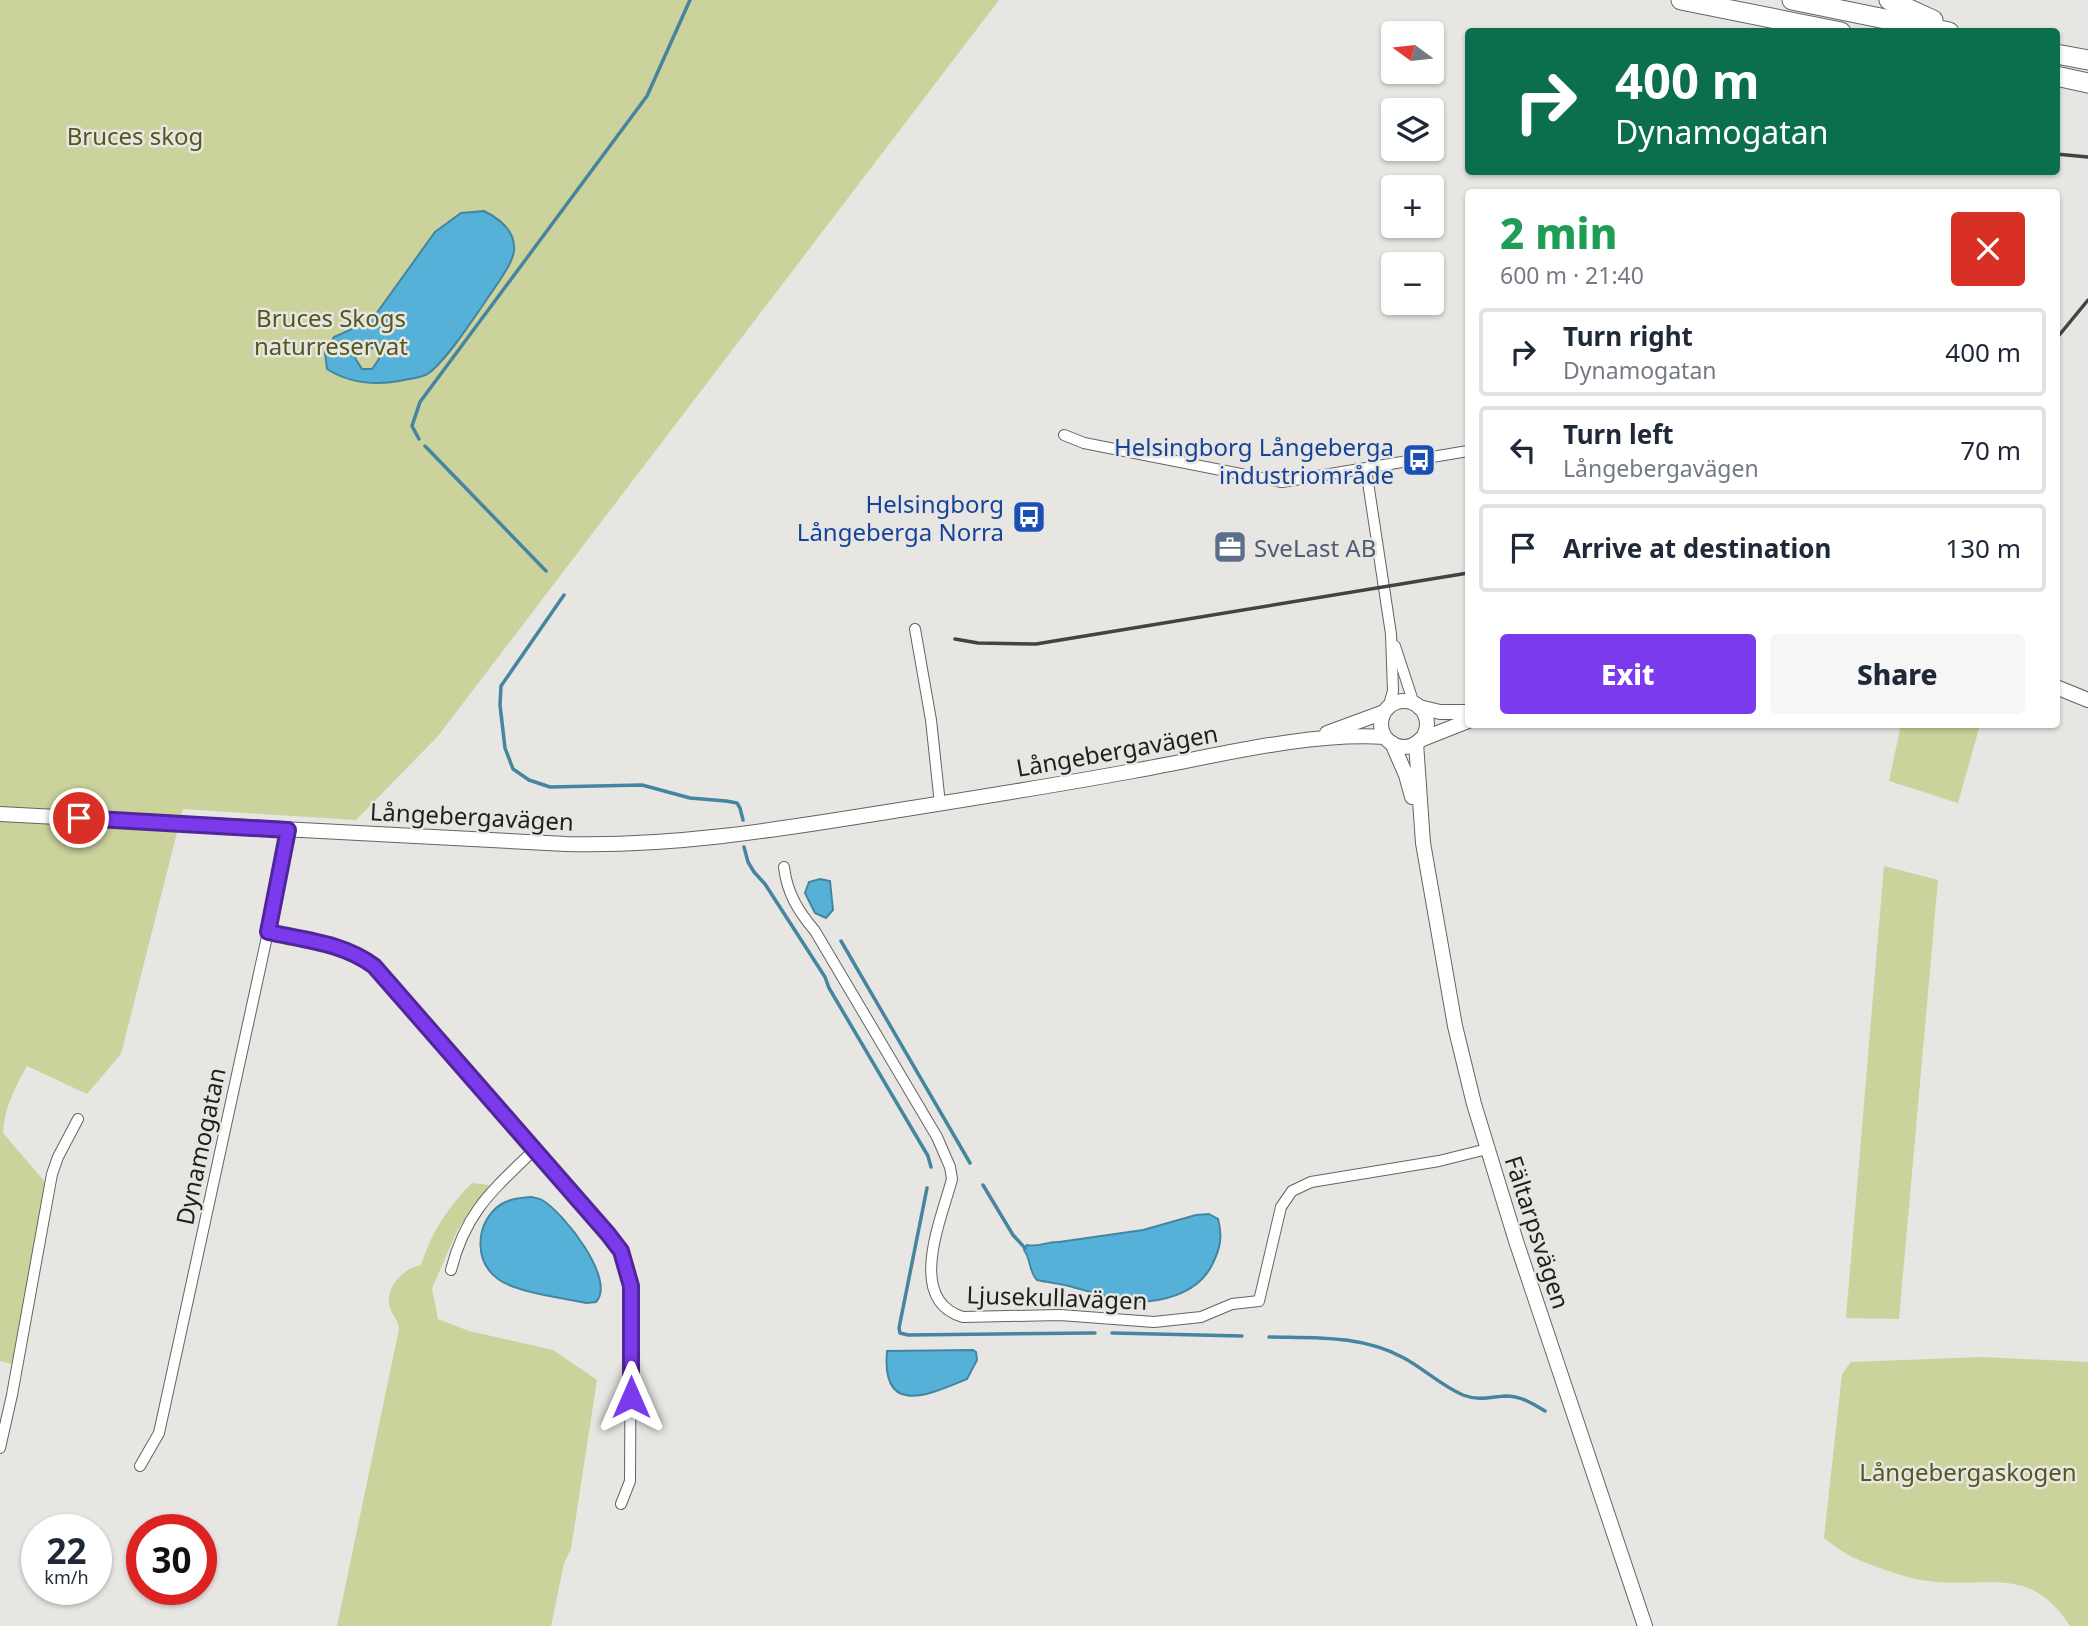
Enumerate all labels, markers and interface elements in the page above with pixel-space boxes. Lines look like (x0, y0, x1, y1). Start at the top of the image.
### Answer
north arrow (1381, 21, 1444, 84)
map controls (1381, 21, 1444, 315)
text: 400 m (1615, 47, 1760, 113)
icon: right (1500, 56, 1591, 147)
button: layers (1381, 98, 1444, 161)
text: Dynamogatan (1615, 110, 1829, 153)
park label: Bruces skog (67, 119, 203, 152)
button: + (1381, 175, 1444, 238)
text: 2 min (1500, 204, 1617, 261)
button: close (1951, 212, 2025, 286)
button: − (1381, 252, 1444, 315)
text: 600 m · 21:40 (1500, 259, 1644, 291)
park label: Bruces Skogs naturreservat (254, 301, 408, 362)
text: Turn right (1563, 318, 1693, 354)
icon: right (1504, 333, 1542, 371)
text: 400 m (1945, 334, 2021, 370)
text: Dynamogatan (1563, 354, 1717, 386)
text: Turn left (1563, 416, 1674, 452)
place label: Helsingborg Långeberga industriområde (1114, 430, 1394, 491)
icon: left (1504, 431, 1542, 469)
text: 70 m (1960, 432, 2021, 468)
bus stop icon: Helsingborg Långeberga industriområde (1400, 441, 1438, 479)
text: Långebergavägen (1563, 452, 1759, 484)
place label: Helsingborg Långeberga Norra (797, 487, 1004, 548)
bus stop icon: Helsingborg Långeberga Norra (1010, 498, 1048, 536)
office icon: SveLast AB (1211, 528, 1249, 566)
icon: arrive (1504, 529, 1542, 567)
text: Arrive at destination (1563, 530, 1832, 566)
text: 130 m (1945, 530, 2021, 566)
place label: SveLast AB (1254, 531, 1376, 564)
button: Exit (1500, 634, 1756, 714)
button: Share (1770, 634, 2025, 714)
street label: Långebergavägen (1014, 716, 1220, 784)
pin (49, 788, 109, 848)
street label: Långebergavägen (369, 794, 575, 838)
icon: arrive (60, 799, 98, 837)
street label: Dynamogatan (167, 1064, 233, 1228)
street label: Fältarpsvägen (1498, 1151, 1578, 1313)
street label: Ljusekullavägen (966, 1277, 1148, 1317)
position arrow (594, 1360, 668, 1434)
park label: Långebergaskogen (1859, 1455, 2077, 1488)
speed limit sign: 30 (126, 1514, 217, 1605)
text: 22 (46, 1527, 87, 1574)
text: km/h (44, 1565, 89, 1589)

